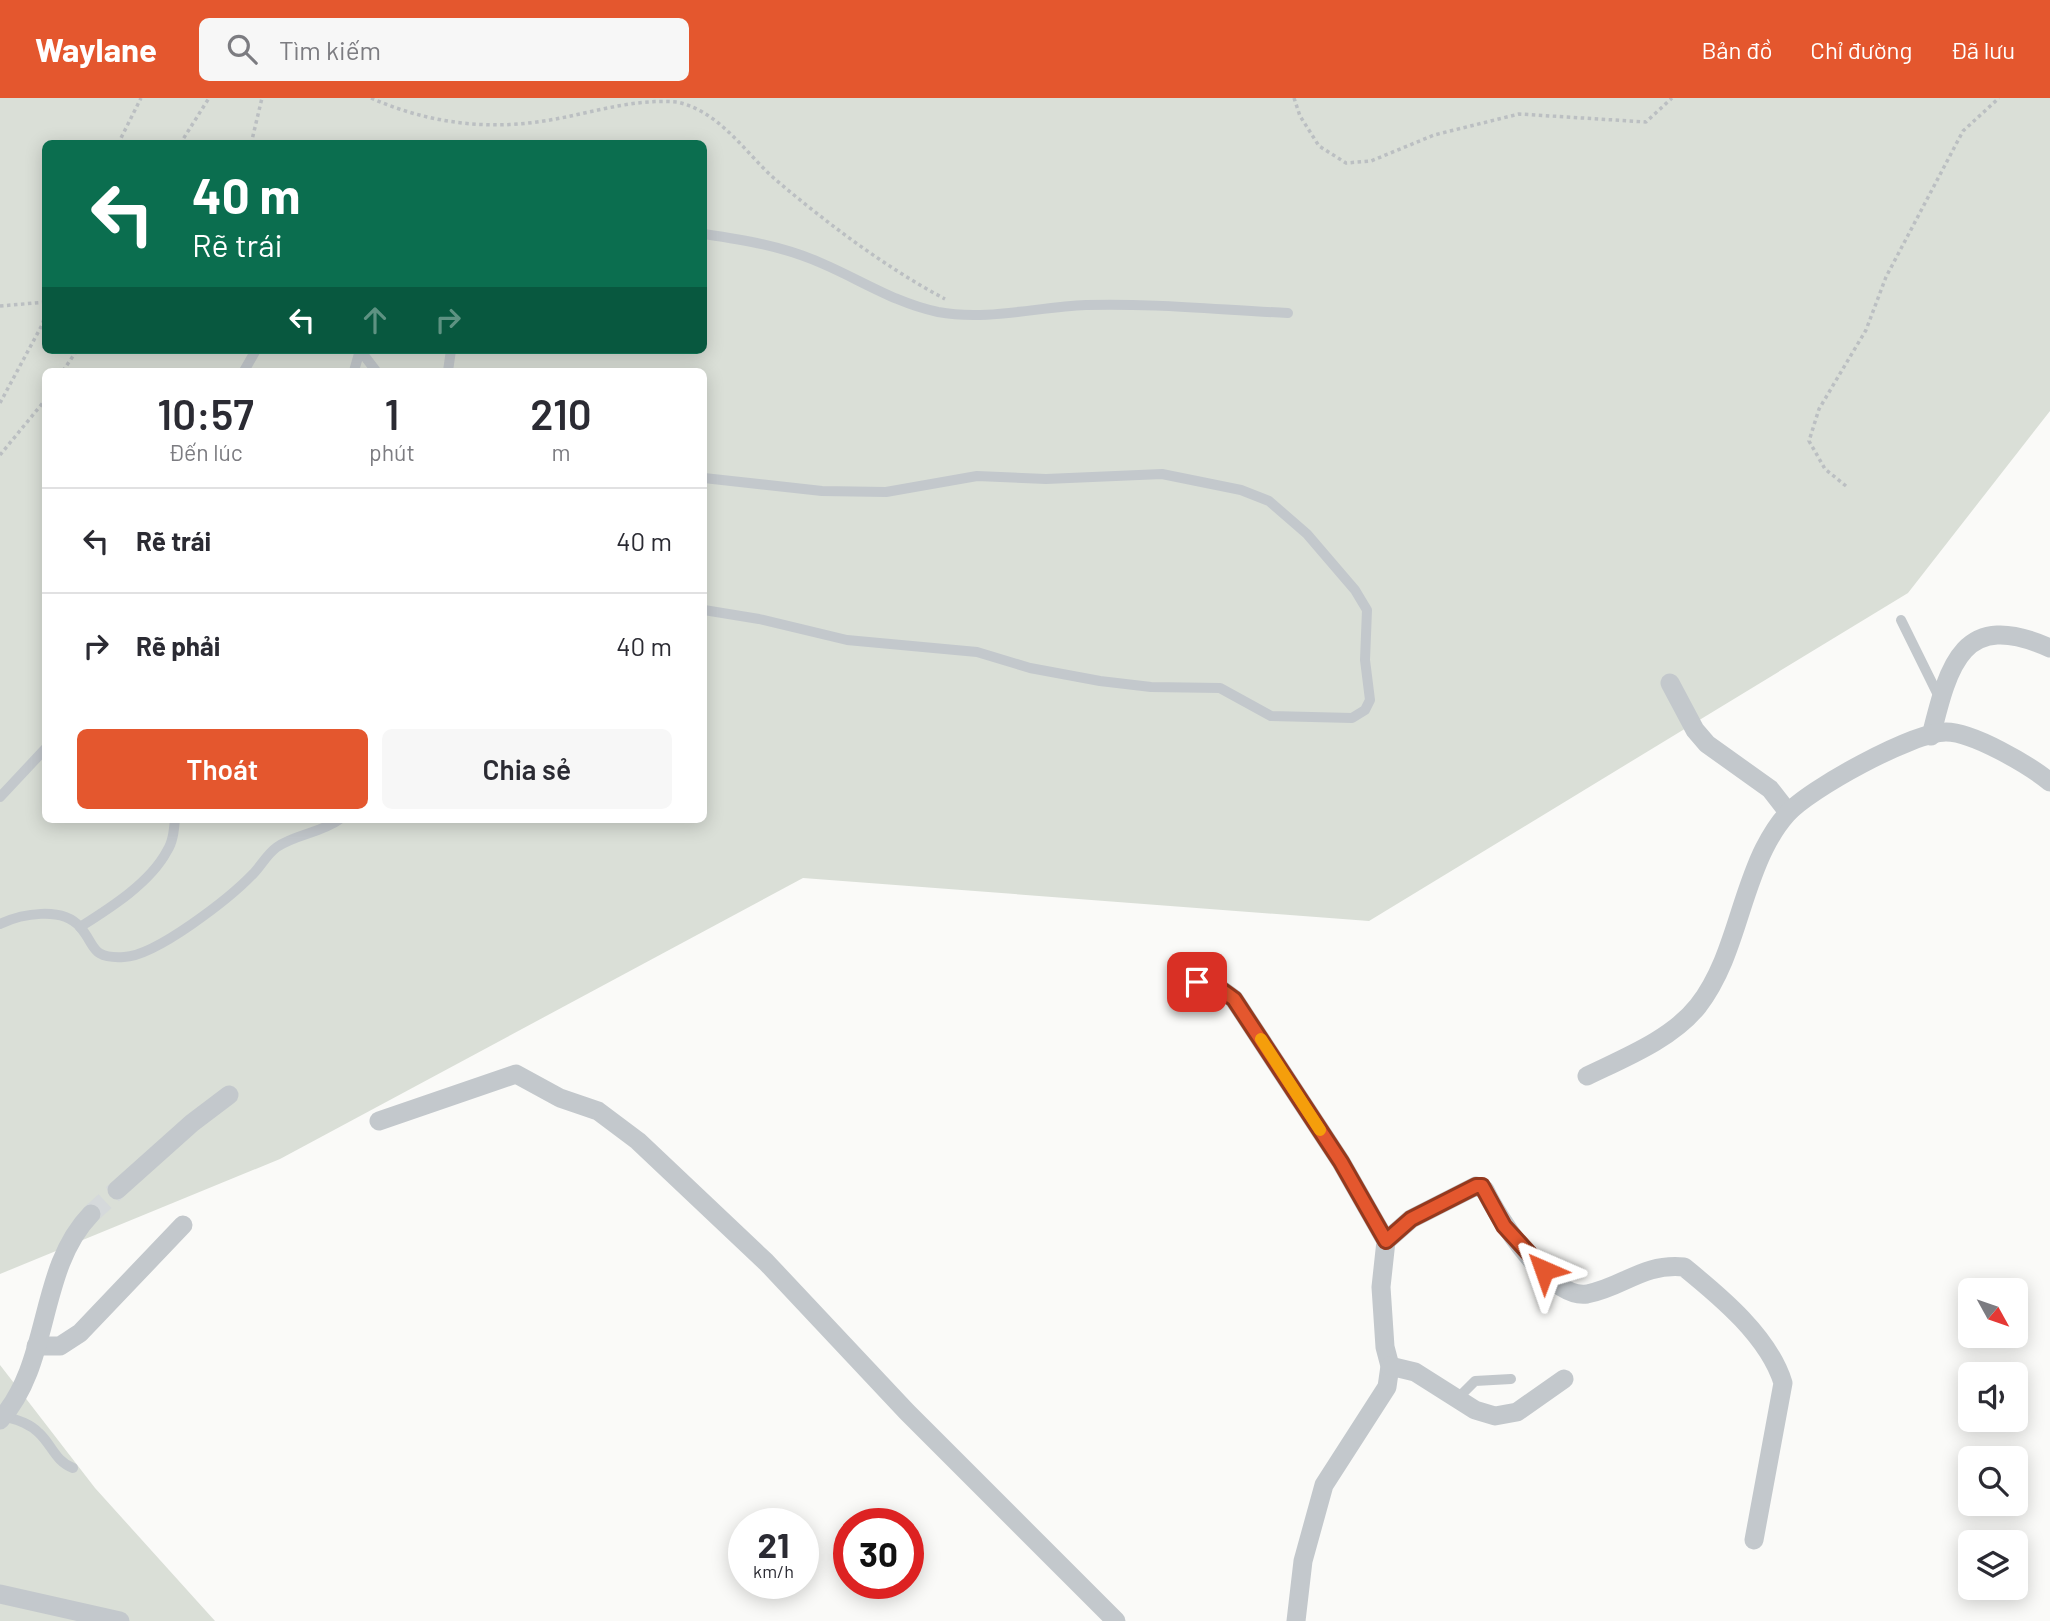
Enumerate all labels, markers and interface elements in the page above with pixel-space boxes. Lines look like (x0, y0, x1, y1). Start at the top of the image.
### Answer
search box (199, 18, 689, 81)
text: Waylane (35, 29, 157, 69)
icon: search (223, 30, 261, 68)
text: Tìm kiếm (279, 34, 381, 65)
text: Bản đồ (1701, 35, 1772, 64)
text: Chỉ đường (1810, 35, 1912, 64)
text: Đã lưu (1950, 35, 2015, 64)
text: 40 m (192, 165, 300, 224)
icon: left (77, 168, 168, 259)
text: Rẽ trái (192, 225, 283, 263)
icon: left (283, 301, 321, 339)
icon: ahead (356, 301, 394, 339)
icon: right (429, 301, 467, 339)
text: 10:57 (157, 388, 254, 438)
text: 1 (385, 388, 399, 438)
text: 210 (530, 388, 592, 438)
text: Đến lúc (168, 438, 243, 466)
text: phút (369, 438, 415, 466)
text: m (551, 438, 570, 466)
icon: left (77, 522, 115, 560)
text: Rẽ trái (136, 525, 211, 556)
text: 40 m (616, 525, 672, 556)
icon: right (77, 627, 115, 665)
text: Rẽ phải (136, 630, 220, 661)
text: 40 m (616, 630, 672, 661)
button: Thoát (77, 729, 368, 809)
button: Chia sẻ (382, 729, 672, 809)
pin (1167, 952, 1227, 1012)
icon: arrive (1178, 963, 1216, 1001)
position arrow (1507, 1233, 1581, 1307)
north arrow (1958, 1278, 2028, 1348)
map controls (1958, 1278, 2028, 1600)
button: sound (1958, 1362, 2028, 1432)
button: search (1958, 1446, 2028, 1516)
speed limit sign: 30 (833, 1508, 924, 1599)
text: 21 (758, 1523, 789, 1565)
button: layers (1958, 1530, 2028, 1600)
text: km/h (753, 1560, 794, 1582)

